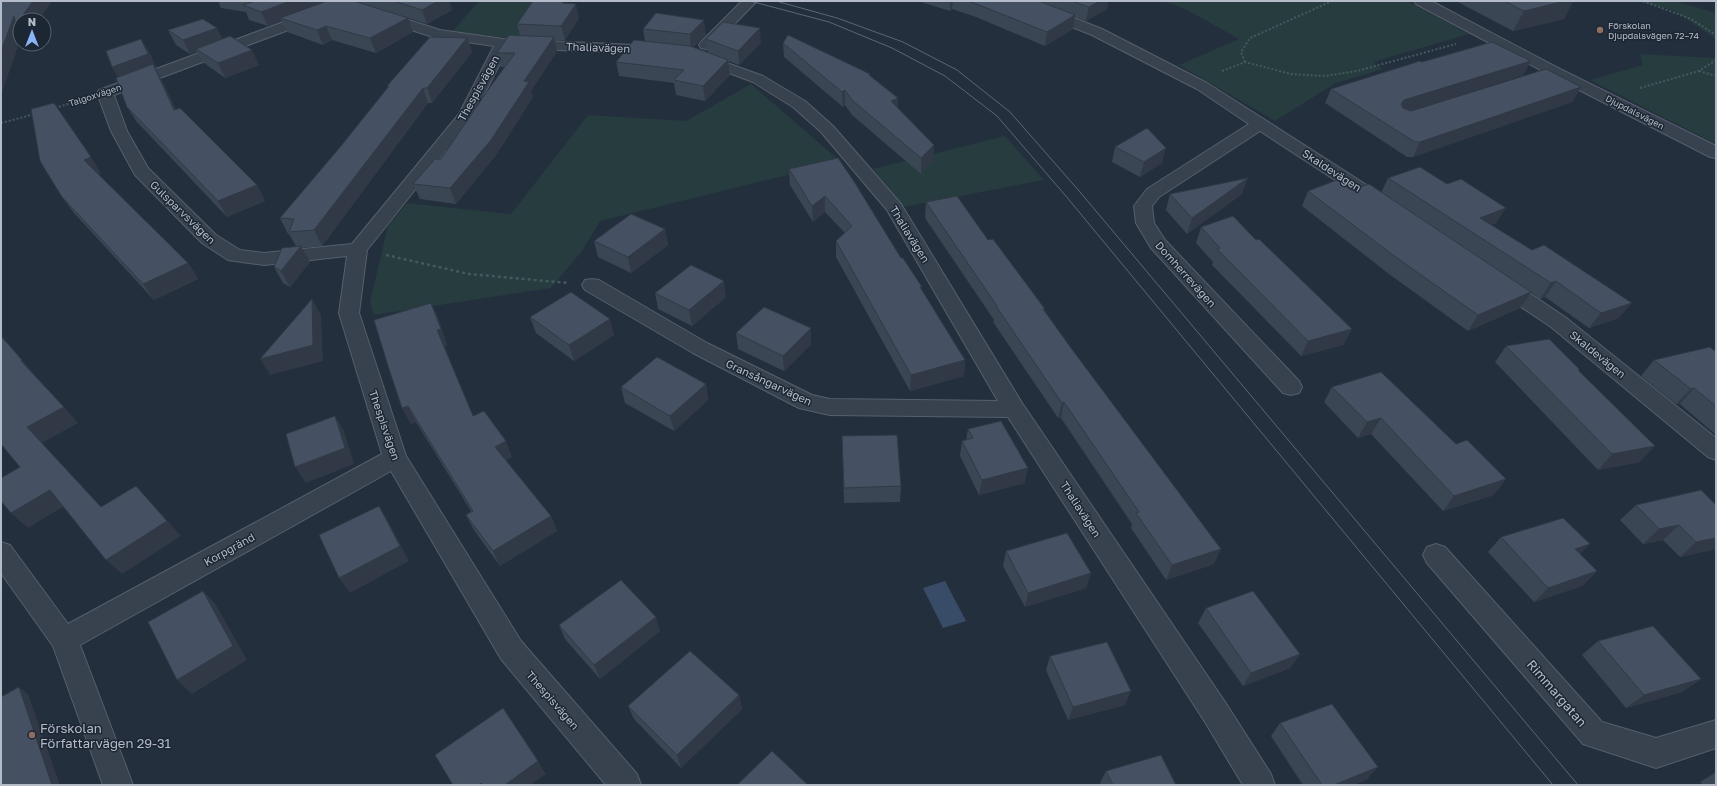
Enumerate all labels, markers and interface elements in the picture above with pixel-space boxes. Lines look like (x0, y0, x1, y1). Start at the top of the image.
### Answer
north arrow (12, 12, 52, 52)
text: N (28, 15, 36, 28)
place label: Förskolan Djupdalsvägen 72–74 (1608, 20, 1699, 41)
marker: Förskolan Djupdalsvägen 72–74 (1595, 25, 1605, 35)
street label: Thaliavägen (566, 39, 630, 55)
street label: Thespisvägen (455, 53, 501, 123)
street label: Talgoxvägen (67, 81, 123, 109)
street label: Djupdalsvägen (1604, 93, 1666, 131)
street label: Skaldevägen (1300, 146, 1364, 194)
street label: Gulsparvsvägen (148, 178, 218, 246)
street label: Thaliavägen (887, 203, 933, 265)
street label: Domherrevägen (1153, 238, 1219, 310)
street label: Skaldevägen (1568, 328, 1628, 380)
street label: Gransångarvägen (724, 356, 814, 408)
street label: Thespisvägen (367, 388, 403, 462)
street label: Thaliavägen (1058, 478, 1104, 540)
street label: Korpgränd (201, 530, 257, 568)
street label: Rimmargatan (1524, 656, 1590, 730)
street label: Thespisvägen (524, 668, 582, 732)
place label: Förskolan Författarvägen 29-31 (40, 720, 171, 751)
marker: Förskolan Författarvägen 29-31 (27, 730, 37, 740)

